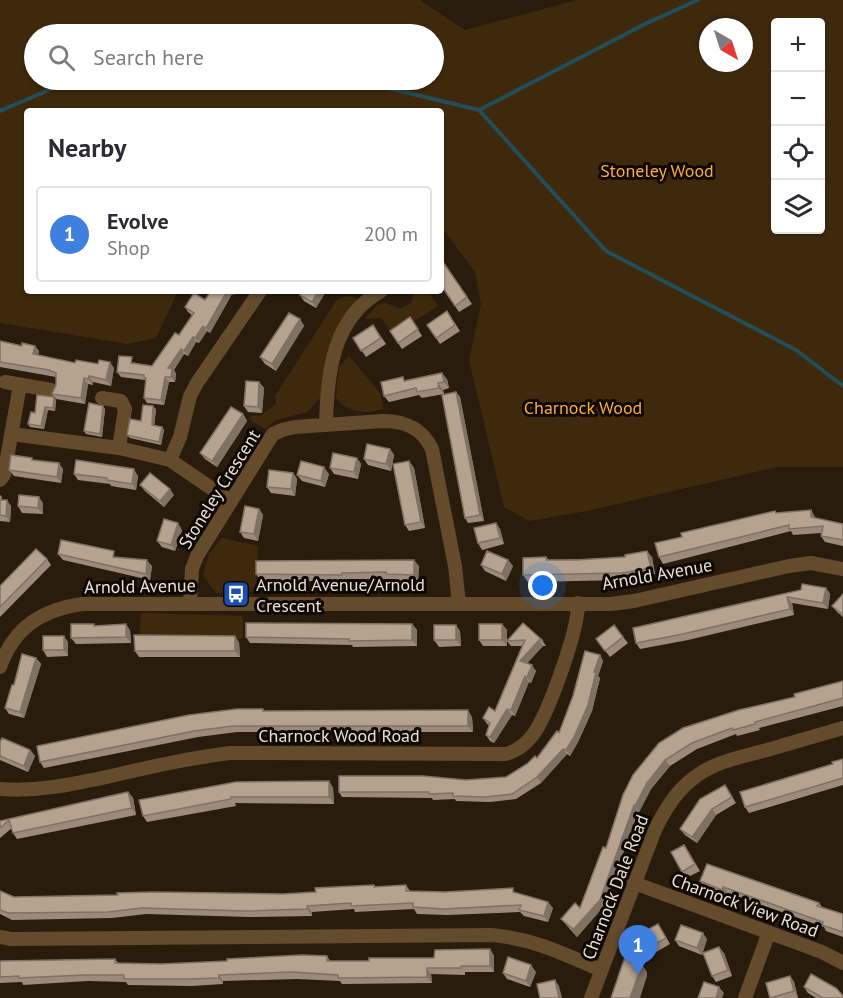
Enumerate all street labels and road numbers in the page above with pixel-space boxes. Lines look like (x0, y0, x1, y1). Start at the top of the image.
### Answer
street label: Stoneley Crescent (173, 425, 265, 553)
street label: Arnold Avenue (600, 553, 714, 595)
street label: Arnold Avenue (84, 574, 196, 598)
street label: Charnock Wood Road (258, 724, 420, 747)
street label: Charnock Dale Road (577, 811, 653, 963)
street label: Charnock View Road (668, 868, 822, 942)

